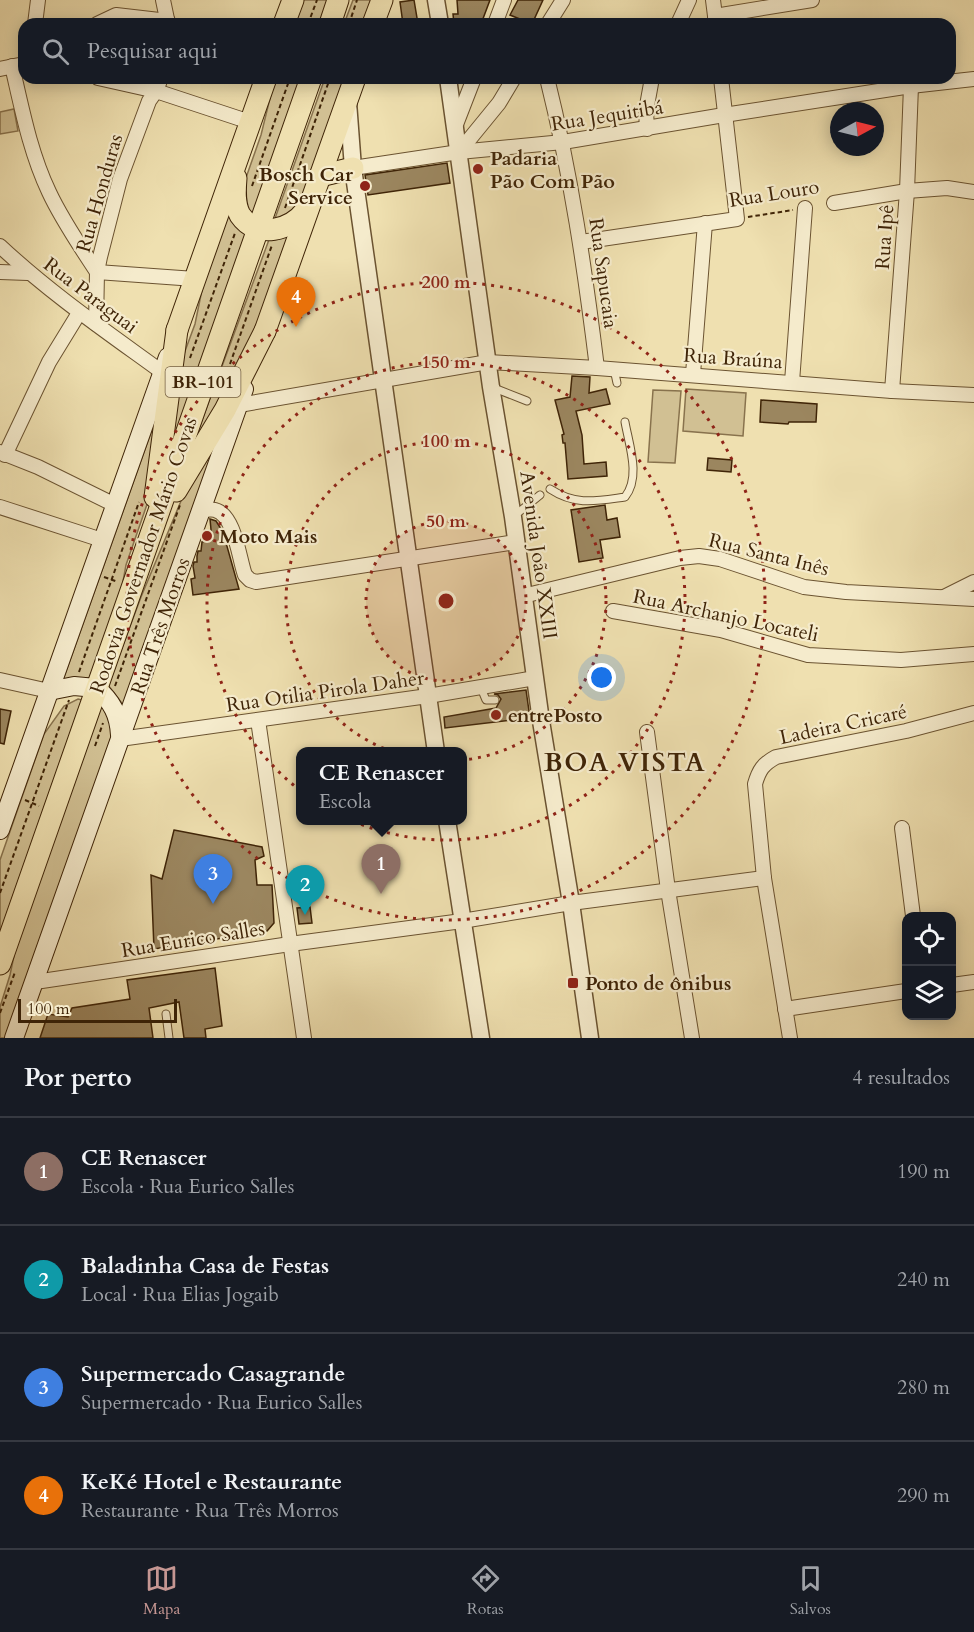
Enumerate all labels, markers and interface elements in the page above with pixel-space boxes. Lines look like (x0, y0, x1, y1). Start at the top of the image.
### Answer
search box (18, 18, 956, 84)
icon: search (39, 35, 72, 68)
text: Pesquisar aqui (87, 36, 218, 66)
street label: Rua Jequitibá (549, 93, 666, 138)
north arrow (830, 102, 884, 156)
street label: Rua Honduras (70, 131, 129, 255)
place label: Padaria Pão Com Pão (490, 145, 615, 195)
place label: Bosch Car Service (258, 161, 354, 211)
marker: Padaria Pão Com Pão (471, 162, 485, 176)
street label: Rua Louro (727, 173, 821, 214)
marker: Bosch Car Service (358, 179, 372, 193)
street label: Rua Ipê (869, 203, 900, 271)
street label: Rua Sapucaia (582, 216, 625, 330)
street label: Rua Paraguai (38, 251, 144, 340)
text: 200 m (421, 270, 471, 295)
pin: 4 (276, 278, 316, 327)
street label: Rua Braúna (682, 342, 784, 375)
text: 150 m (421, 350, 471, 375)
road number: BR-101 (166, 367, 240, 397)
street label: Rodovia Governador Mário Covas (83, 413, 204, 697)
text: 100 m (421, 429, 471, 454)
street label: Avenida João XXIII (513, 469, 564, 641)
text: 50 m (426, 509, 466, 534)
place label: Moto Mais (219, 523, 317, 550)
street label: Rua Santa Inês (706, 526, 832, 582)
marker: Moto Mais (200, 529, 214, 543)
street label: Rua Três Morros (124, 554, 197, 698)
street label: Rua Archanjo Locateli (631, 583, 822, 648)
centre of rings (436, 591, 456, 611)
your location (587, 663, 616, 692)
street label: Rua Otilia Pirola Daher (224, 664, 427, 719)
street label: Ladeira Cricaré (777, 698, 909, 751)
place label: entrePosto (508, 702, 603, 729)
marker: entrePosto (489, 708, 503, 722)
district label: BOA VISTA (544, 745, 706, 780)
popup (296, 747, 467, 825)
text: CE Renascer (319, 758, 444, 788)
text: Escola (319, 788, 371, 815)
pin: 1 (362, 844, 400, 894)
pin: 3 (194, 854, 232, 904)
pin: 2 (286, 866, 324, 915)
map controls (902, 912, 956, 1020)
button: locate (902, 912, 956, 966)
street label: Rua Eurico Salles (119, 915, 267, 964)
button: layers (902, 966, 956, 1020)
place label: Ponto de ônibus (585, 970, 731, 997)
marker: Ponto de ônibus (566, 976, 580, 990)
scale bar (18, 996, 177, 1024)
text: 100 m (27, 998, 69, 1020)
text: Por perto (24, 1060, 132, 1095)
text: 4 resultados (852, 1064, 950, 1091)
text: CE Renascer (81, 1143, 207, 1173)
text: 1 (38, 1158, 49, 1185)
text: 190 m (897, 1158, 950, 1185)
text: Escola · Rua Eurico Salles (81, 1173, 295, 1200)
text: Baladinha Casa de Festas (81, 1251, 329, 1281)
text: 2 (38, 1266, 49, 1293)
text: 240 m (897, 1266, 950, 1293)
text: Local · Rua Elias Jogaib (81, 1281, 279, 1308)
text: Supermercado Casagrande (81, 1359, 345, 1389)
text: 3 (38, 1374, 49, 1401)
text: 280 m (897, 1374, 950, 1401)
text: Supermercado · Rua Eurico Salles (81, 1389, 362, 1416)
text: KeKé Hotel e Restaurante (81, 1467, 342, 1497)
text: 4 (38, 1482, 49, 1509)
text: 290 m (897, 1482, 950, 1509)
text: Restaurante · Rua Três Morros (81, 1497, 339, 1524)
tab: Mapa (143, 1562, 180, 1620)
tab: Rotas (467, 1562, 504, 1620)
tab: Salvos (790, 1562, 831, 1620)

